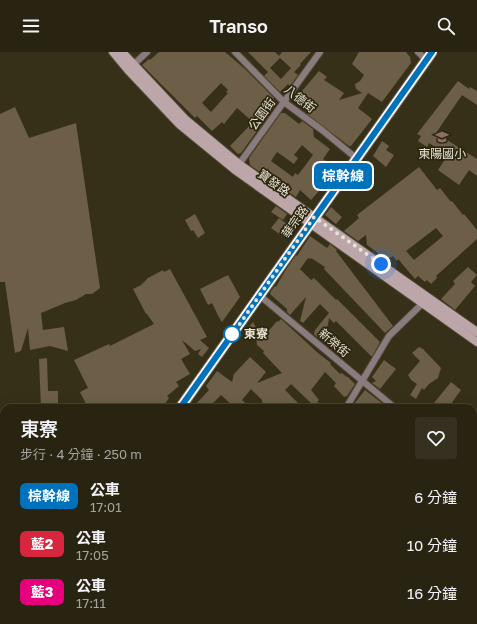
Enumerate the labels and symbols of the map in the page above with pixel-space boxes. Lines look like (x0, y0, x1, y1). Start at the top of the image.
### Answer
street label: 八德街 (282, 82, 319, 116)
street label: 公園街 (245, 95, 278, 133)
school or university icon: 東陽國小 (434, 129, 450, 145)
place label: 東陽國小 (418, 146, 466, 161)
line badge: 棕幹線 (320, 163, 366, 189)
street label: 寶發路 (255, 166, 293, 199)
street label: 華宗路 (278, 203, 311, 241)
your location (371, 254, 391, 274)
marker: 東寮 (223, 325, 241, 343)
street label: 新榮街 (316, 325, 353, 360)
place label: 東寮 (244, 326, 268, 341)

